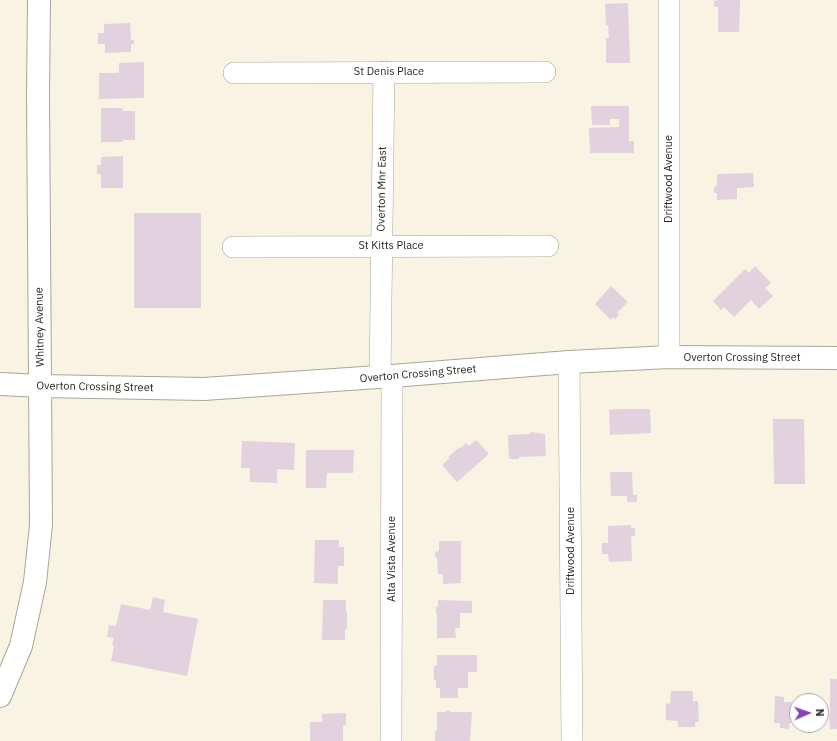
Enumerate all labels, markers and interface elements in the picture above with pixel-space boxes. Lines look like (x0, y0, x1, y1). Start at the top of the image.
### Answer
street label: St Denis Place (354, 65, 424, 79)
street label: Driftwood Avenue (662, 135, 676, 223)
street label: Overton Mnr East (375, 146, 389, 232)
street label: St Kitts Place (358, 239, 424, 253)
street label: Whitney Avenue (33, 287, 47, 367)
street label: Overton Crossing Street (683, 351, 801, 365)
street label: Overton Crossing Street (359, 362, 477, 386)
street label: Overton Crossing Street (36, 379, 154, 395)
street label: Driftwood Avenue (564, 507, 578, 595)
street label: Alta Vista Avenue (385, 516, 399, 602)
north arrow (789, 693, 829, 733)
text: N (813, 708, 827, 717)

